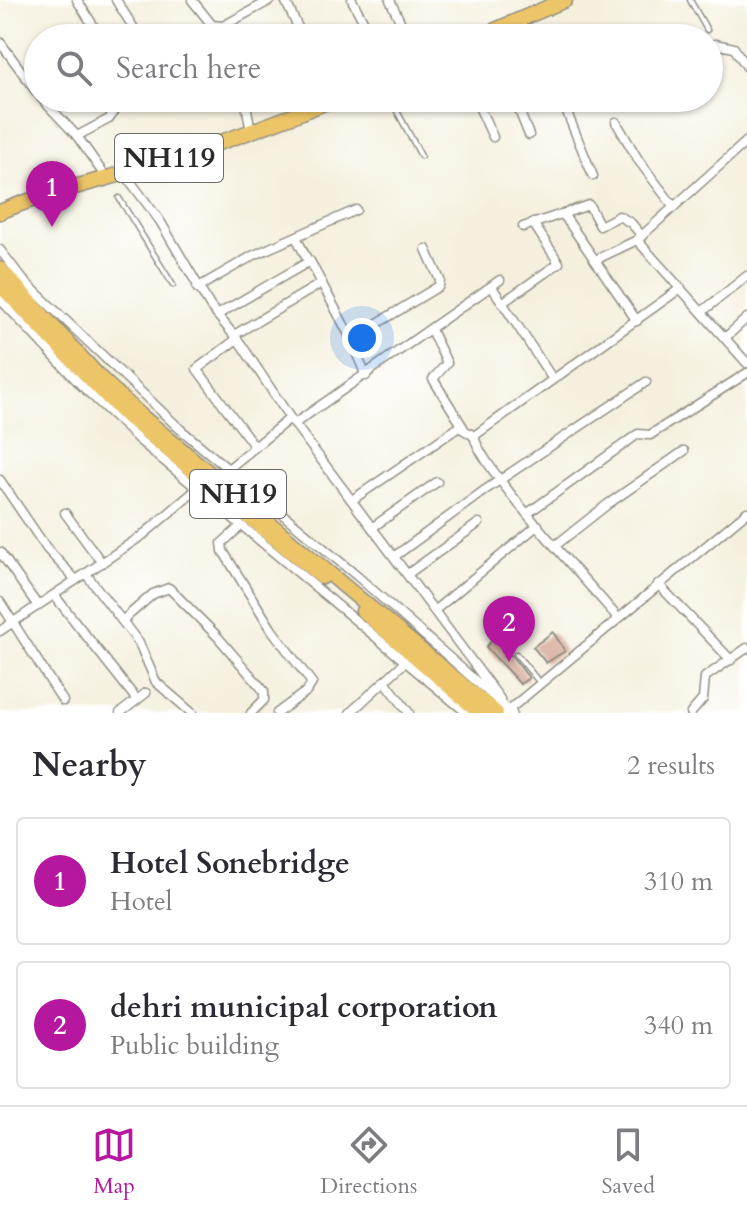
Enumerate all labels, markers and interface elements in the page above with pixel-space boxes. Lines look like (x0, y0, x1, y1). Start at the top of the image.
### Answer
search box (24, 24, 723, 112)
icon: search (52, 46, 96, 90)
text: Search here (116, 48, 261, 89)
road number: NH119 (115, 134, 223, 182)
pin: 1 (26, 161, 78, 227)
your location (342, 318, 382, 358)
road number: NH19 (190, 470, 286, 518)
pin: 2 (483, 596, 535, 662)
text: Nearby (32, 742, 147, 788)
text: 2 results (627, 748, 715, 783)
text: Hotel Sonebridge (110, 843, 350, 884)
text: 1 (53, 864, 67, 899)
text: 310 m (644, 864, 713, 899)
text: Hotel (110, 884, 172, 919)
text: dehri municipal corporation (110, 987, 498, 1028)
text: 2 (53, 1008, 67, 1043)
text: 340 m (644, 1008, 713, 1043)
text: Public building (110, 1028, 279, 1063)
tab: Map (92, 1123, 136, 1201)
tab: Directions (320, 1123, 417, 1201)
tab: Saved (602, 1123, 655, 1201)

